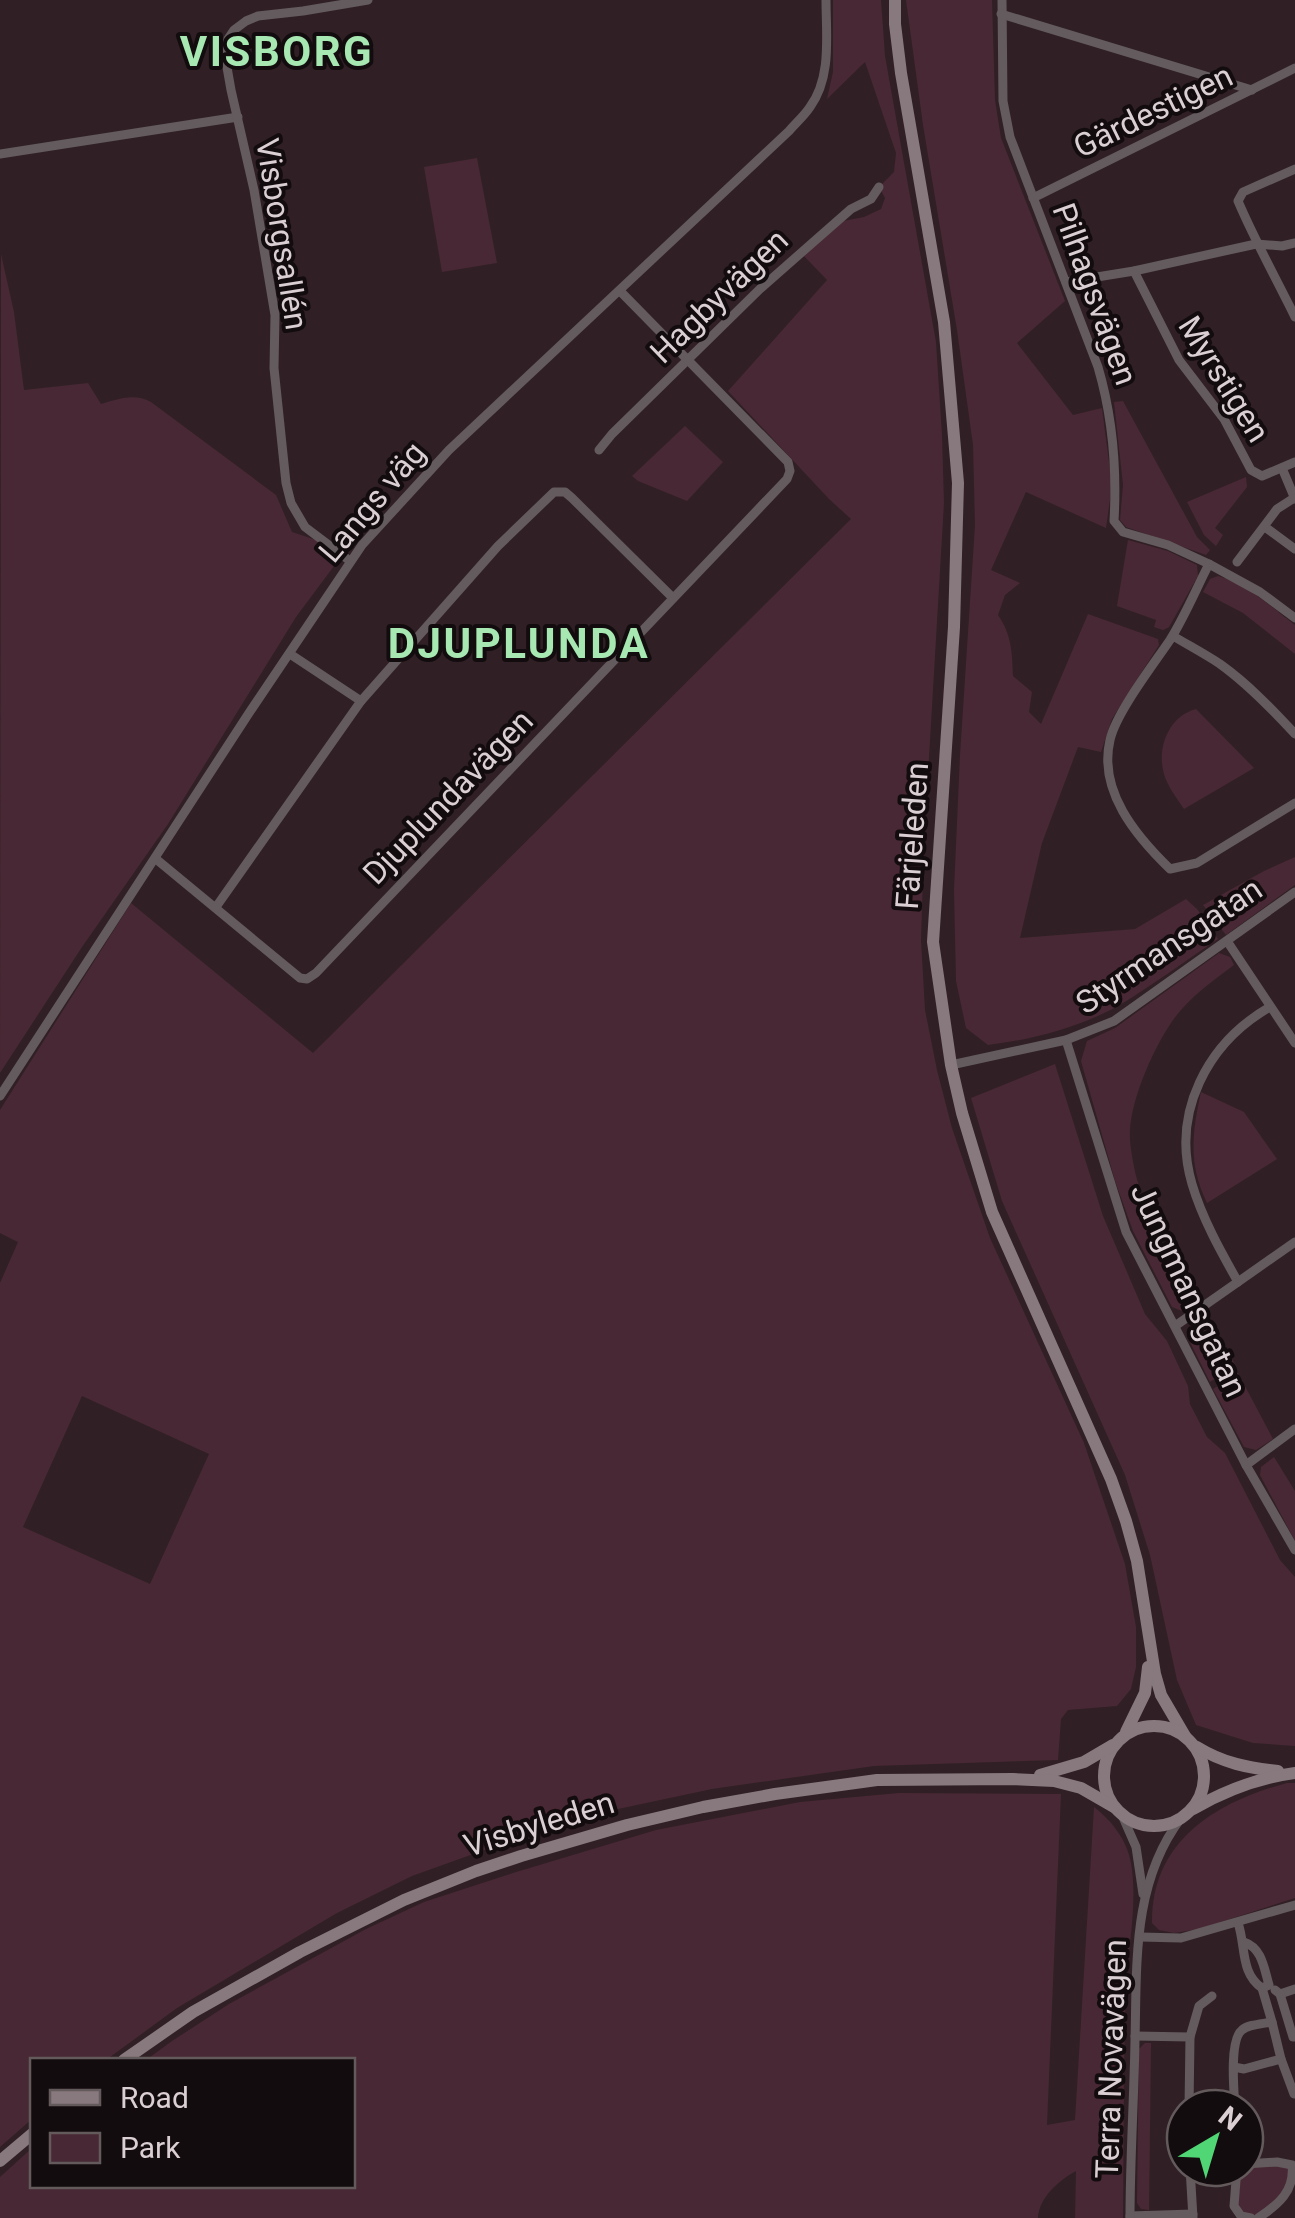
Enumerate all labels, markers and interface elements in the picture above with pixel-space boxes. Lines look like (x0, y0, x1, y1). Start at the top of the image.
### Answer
district label: VISBORG (180, 27, 374, 76)
street label: Gärdestigen (1067, 56, 1239, 166)
street label: Visborgsallén (248, 135, 316, 333)
street label: Pilhagsvägen (1045, 198, 1145, 390)
street label: Hagbyvägen (642, 221, 796, 371)
street label: Myrstigen (1170, 309, 1278, 449)
street label: Langs väg (311, 434, 433, 570)
district label: DJUPLUNDA (388, 619, 650, 668)
street label: Djuplundavägen (355, 702, 541, 892)
street label: Färjeleden (888, 761, 936, 911)
street label: Styrmansgatan (1069, 870, 1269, 1022)
street label: Jungmansgatan (1123, 1177, 1255, 1403)
street label: Visbyleden (459, 1783, 619, 1865)
street label: Terra Novavägen (1088, 1939, 1134, 2179)
legend (30, 2058, 355, 2188)
text: Road (120, 2080, 189, 2115)
north arrow (1165, 2088, 1265, 2188)
text: N (1212, 2100, 1248, 2138)
text: Park (120, 2130, 181, 2165)

